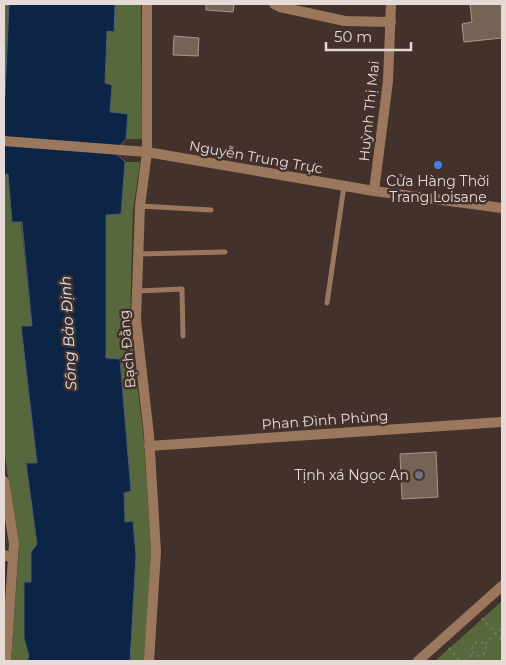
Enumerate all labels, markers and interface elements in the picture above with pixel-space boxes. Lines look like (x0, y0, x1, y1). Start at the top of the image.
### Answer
scale bar (326, 20, 411, 52)
text: 50 m (334, 27, 372, 46)
street label: Huỳnh Thị Mai (355, 60, 383, 162)
street label: Nguyễn Trung Trực (188, 136, 324, 178)
marker: Cửa Hàng Thời Trang Loisane (432, 159, 444, 171)
place label: Cửa Hàng Thời Trang Loisane (386, 172, 490, 206)
water label: Sông Bảo Định (56, 275, 80, 391)
street label: Bạch Đằng (115, 309, 139, 389)
street label: Phan Đình Phùng (261, 407, 389, 433)
place label: Tịnh xá Ngọc An (295, 466, 409, 484)
marker: Tịnh xá Ngọc An (413, 469, 425, 481)

